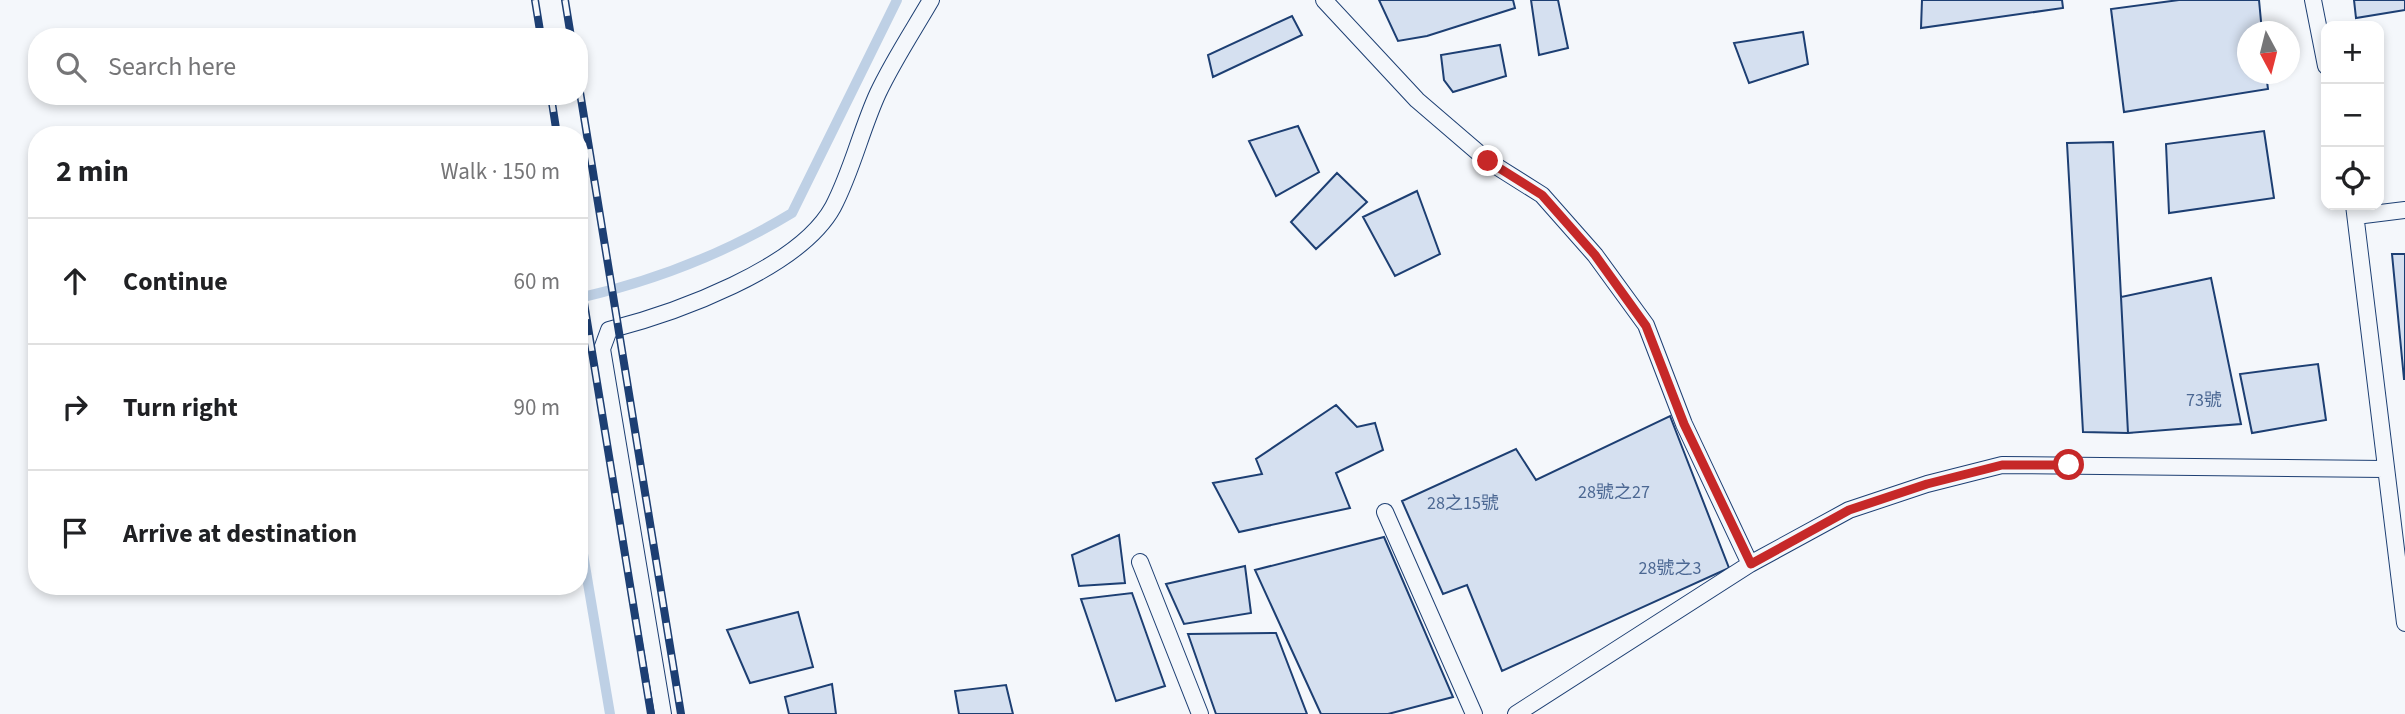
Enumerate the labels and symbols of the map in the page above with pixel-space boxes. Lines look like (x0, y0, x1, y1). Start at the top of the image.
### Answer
north arrow (2237, 21, 2300, 84)
route end (1472, 145, 1503, 176)
house number: 73號 (2186, 388, 2222, 413)
route start (2053, 449, 2084, 480)
house number: 28號之27 (1578, 480, 1650, 505)
house number: 28之15號 (1427, 491, 1499, 516)
house number: 28號之3 (1639, 556, 1701, 581)

